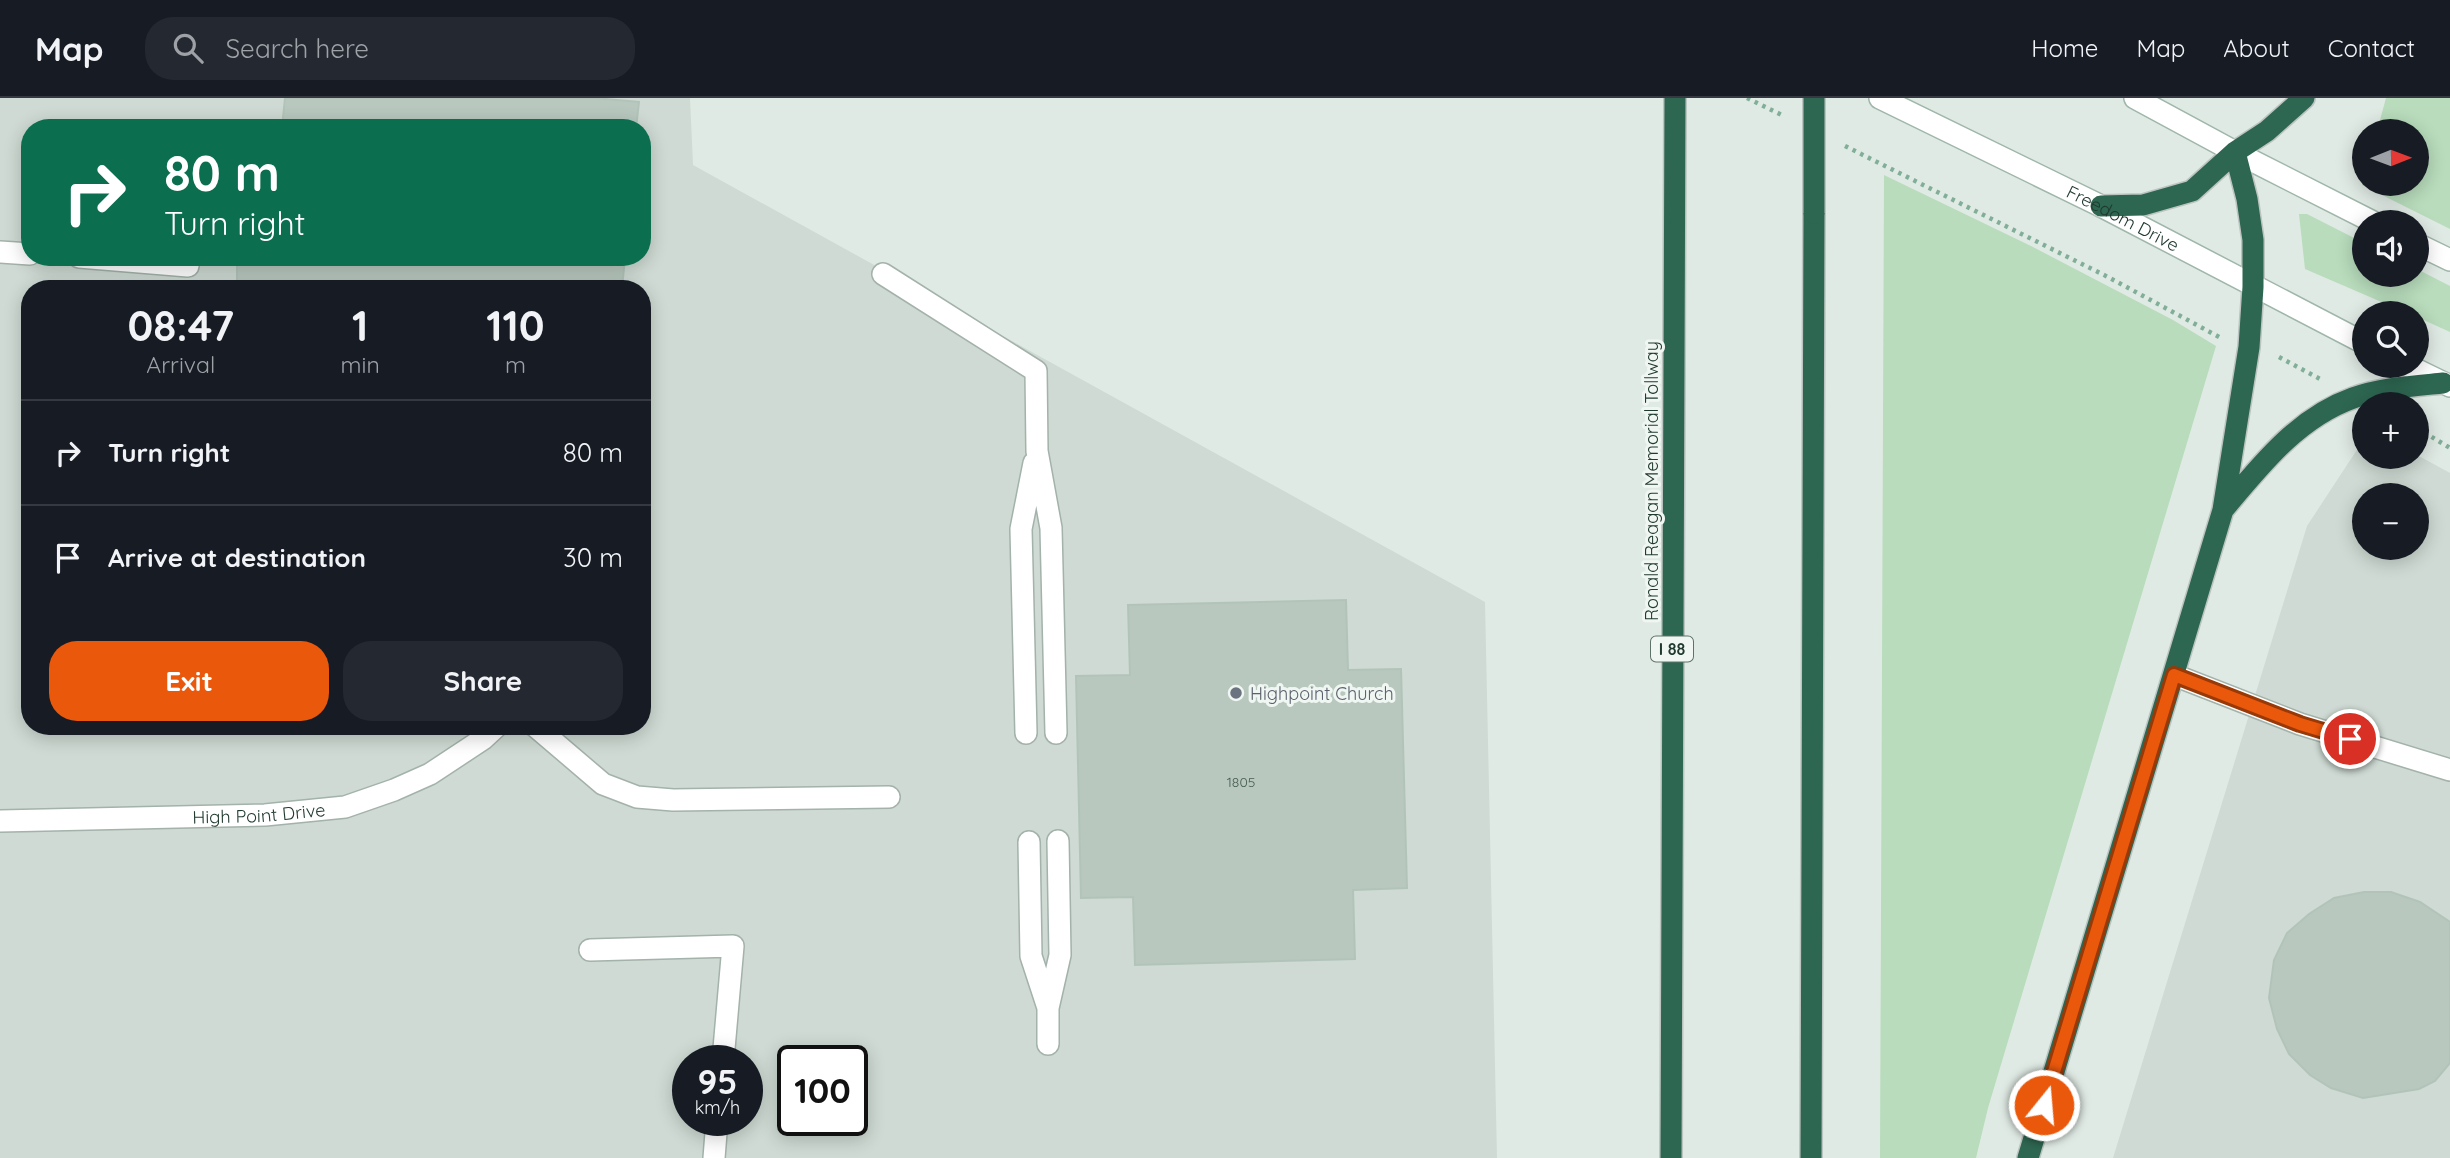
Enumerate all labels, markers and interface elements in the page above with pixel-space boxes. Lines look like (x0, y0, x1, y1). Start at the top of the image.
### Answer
search box (145, 17, 635, 80)
text: Map (35, 28, 103, 69)
icon: search (169, 29, 207, 67)
text: Search here (225, 32, 369, 65)
text: Home (2031, 33, 2098, 63)
text: Map (2136, 33, 2185, 63)
text: About (2223, 33, 2290, 63)
text: Contact (2328, 33, 2415, 63)
north arrow (2352, 119, 2429, 196)
map controls (2352, 119, 2429, 560)
text: 80 m (164, 142, 280, 203)
icon: right (49, 147, 140, 238)
street label: Freedom Drive (2063, 180, 2183, 256)
text: Turn right (164, 203, 305, 243)
button: sound (2352, 210, 2429, 287)
text: 08:47 (127, 299, 234, 352)
text: 1 (352, 299, 368, 352)
text: 110 (486, 299, 545, 352)
button: search (2352, 301, 2429, 378)
street label: Ronald Reagan Memorial Tollway (1640, 341, 1663, 621)
text: Arrival (146, 350, 215, 379)
text: min (341, 350, 380, 379)
text: m (505, 350, 526, 379)
button: + (2352, 392, 2429, 469)
icon: right (49, 434, 87, 472)
text: Turn right (108, 436, 230, 469)
text: 80 m (563, 436, 623, 469)
button: − (2352, 483, 2429, 560)
icon: arrive (49, 539, 87, 577)
text: Arrive at destination (108, 541, 366, 574)
text: 30 m (563, 541, 623, 574)
road number: I 88 (1651, 636, 1693, 662)
button: Exit (49, 641, 329, 721)
button: Share (343, 641, 623, 721)
place label: Highpoint Church (1250, 682, 1394, 705)
marker: Highpoint Church (1228, 685, 1244, 701)
pin (2320, 709, 2380, 769)
icon: arrive (2331, 720, 2369, 758)
house number: 1805 (1227, 773, 1255, 791)
street label: High Point Drive (192, 798, 326, 828)
speed limit sign: 100 (777, 1045, 868, 1136)
text: 95 (697, 1059, 738, 1103)
position arrow (2007, 1068, 2081, 1142)
text: km/h (695, 1096, 740, 1119)

